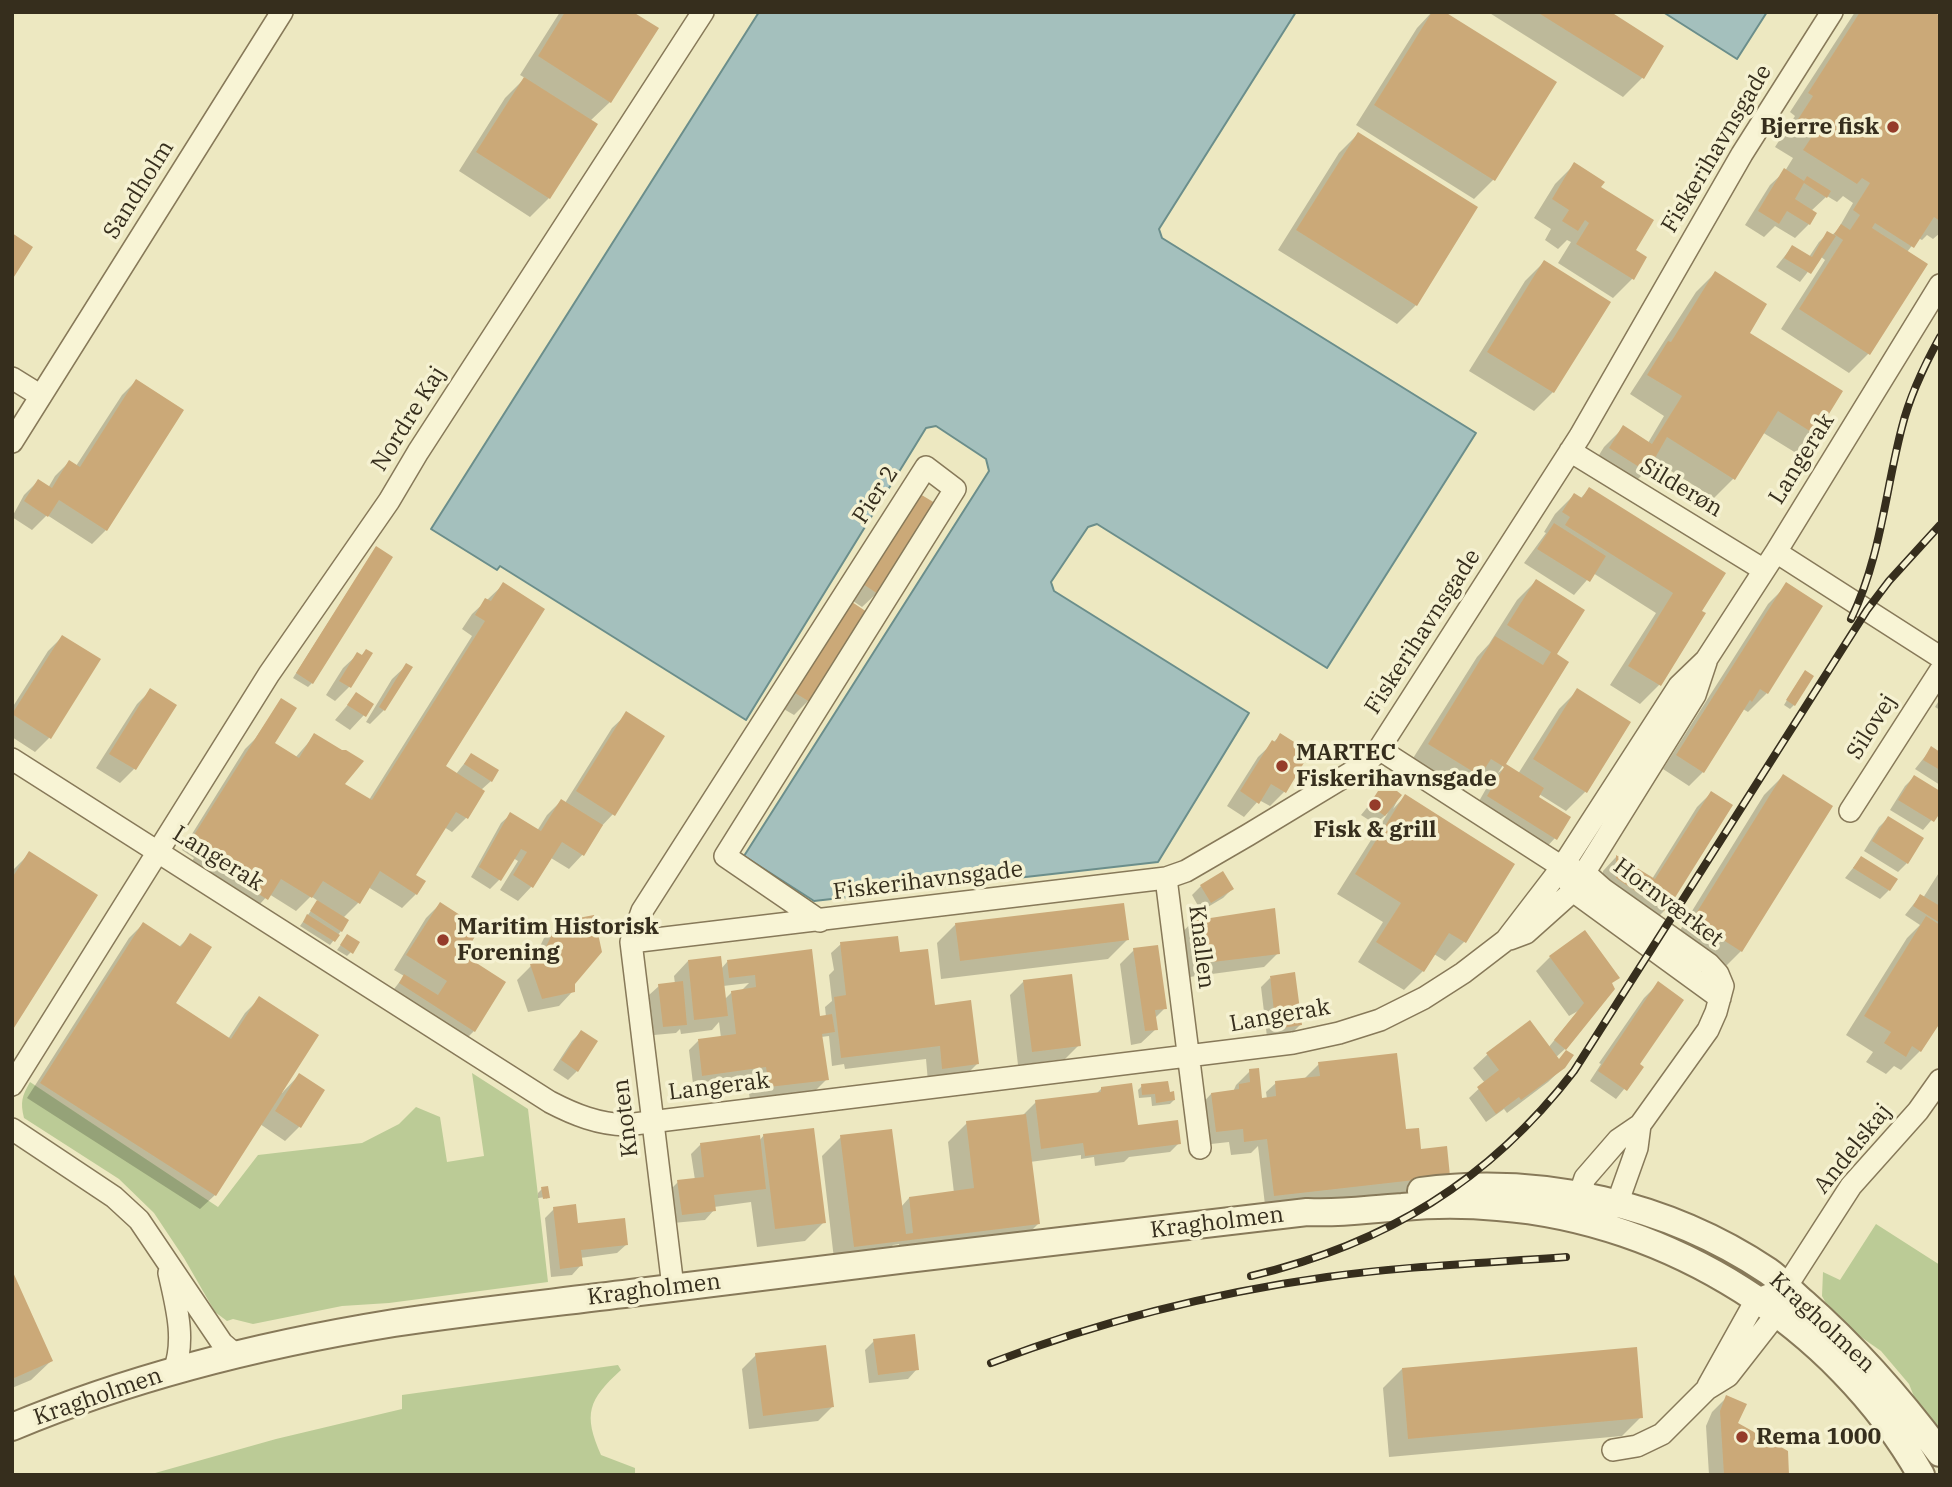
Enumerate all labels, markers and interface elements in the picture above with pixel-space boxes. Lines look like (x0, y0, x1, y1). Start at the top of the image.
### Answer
street label: Fiskerihavnsgade (1656, 60, 1778, 238)
place label: Bjerre fisk (1760, 113, 1879, 141)
marker: Bjerre fisk (1885, 119, 1901, 135)
street label: Sandholm (98, 136, 180, 244)
street label: Nordre Kaj (366, 362, 452, 476)
street label: Langerak (1763, 409, 1841, 509)
street label: Silderøn (1635, 453, 1727, 523)
street label: Pier 2 (847, 461, 905, 529)
street label: Fiskerihavnsgade (1359, 544, 1487, 720)
street label: Silovej (1841, 689, 1903, 765)
place label: MARTEC Fiskerihavnsgade (1296, 739, 1497, 793)
marker: MARTEC Fiskerihavnsgade (1274, 758, 1290, 774)
marker: Fisk & grill (1367, 797, 1383, 813)
place label: Fisk & grill (1313, 816, 1437, 844)
street label: Langerak (168, 820, 268, 898)
street label: Hornværket (1608, 853, 1728, 953)
street label: Fiskerihavnsgade (832, 856, 1024, 906)
street label: Knallen (1182, 904, 1220, 990)
place label: Maritim Historisk Forening (457, 913, 659, 967)
marker: Maritim Historisk Forening (435, 932, 451, 948)
street label: Langerak (1227, 994, 1333, 1038)
street label: Langerak (667, 1067, 771, 1107)
street label: Knoten (607, 1077, 645, 1159)
street label: Andelskaj (1808, 1098, 1898, 1200)
street label: Kragholmen (1149, 1201, 1285, 1245)
street label: Kragholmen (1763, 1267, 1881, 1379)
street label: Kragholmen (586, 1268, 722, 1312)
street label: Kragholmen (30, 1362, 166, 1432)
place label: Rema 1000 (1756, 1423, 1881, 1451)
marker: Rema 1000 (1734, 1429, 1750, 1445)

